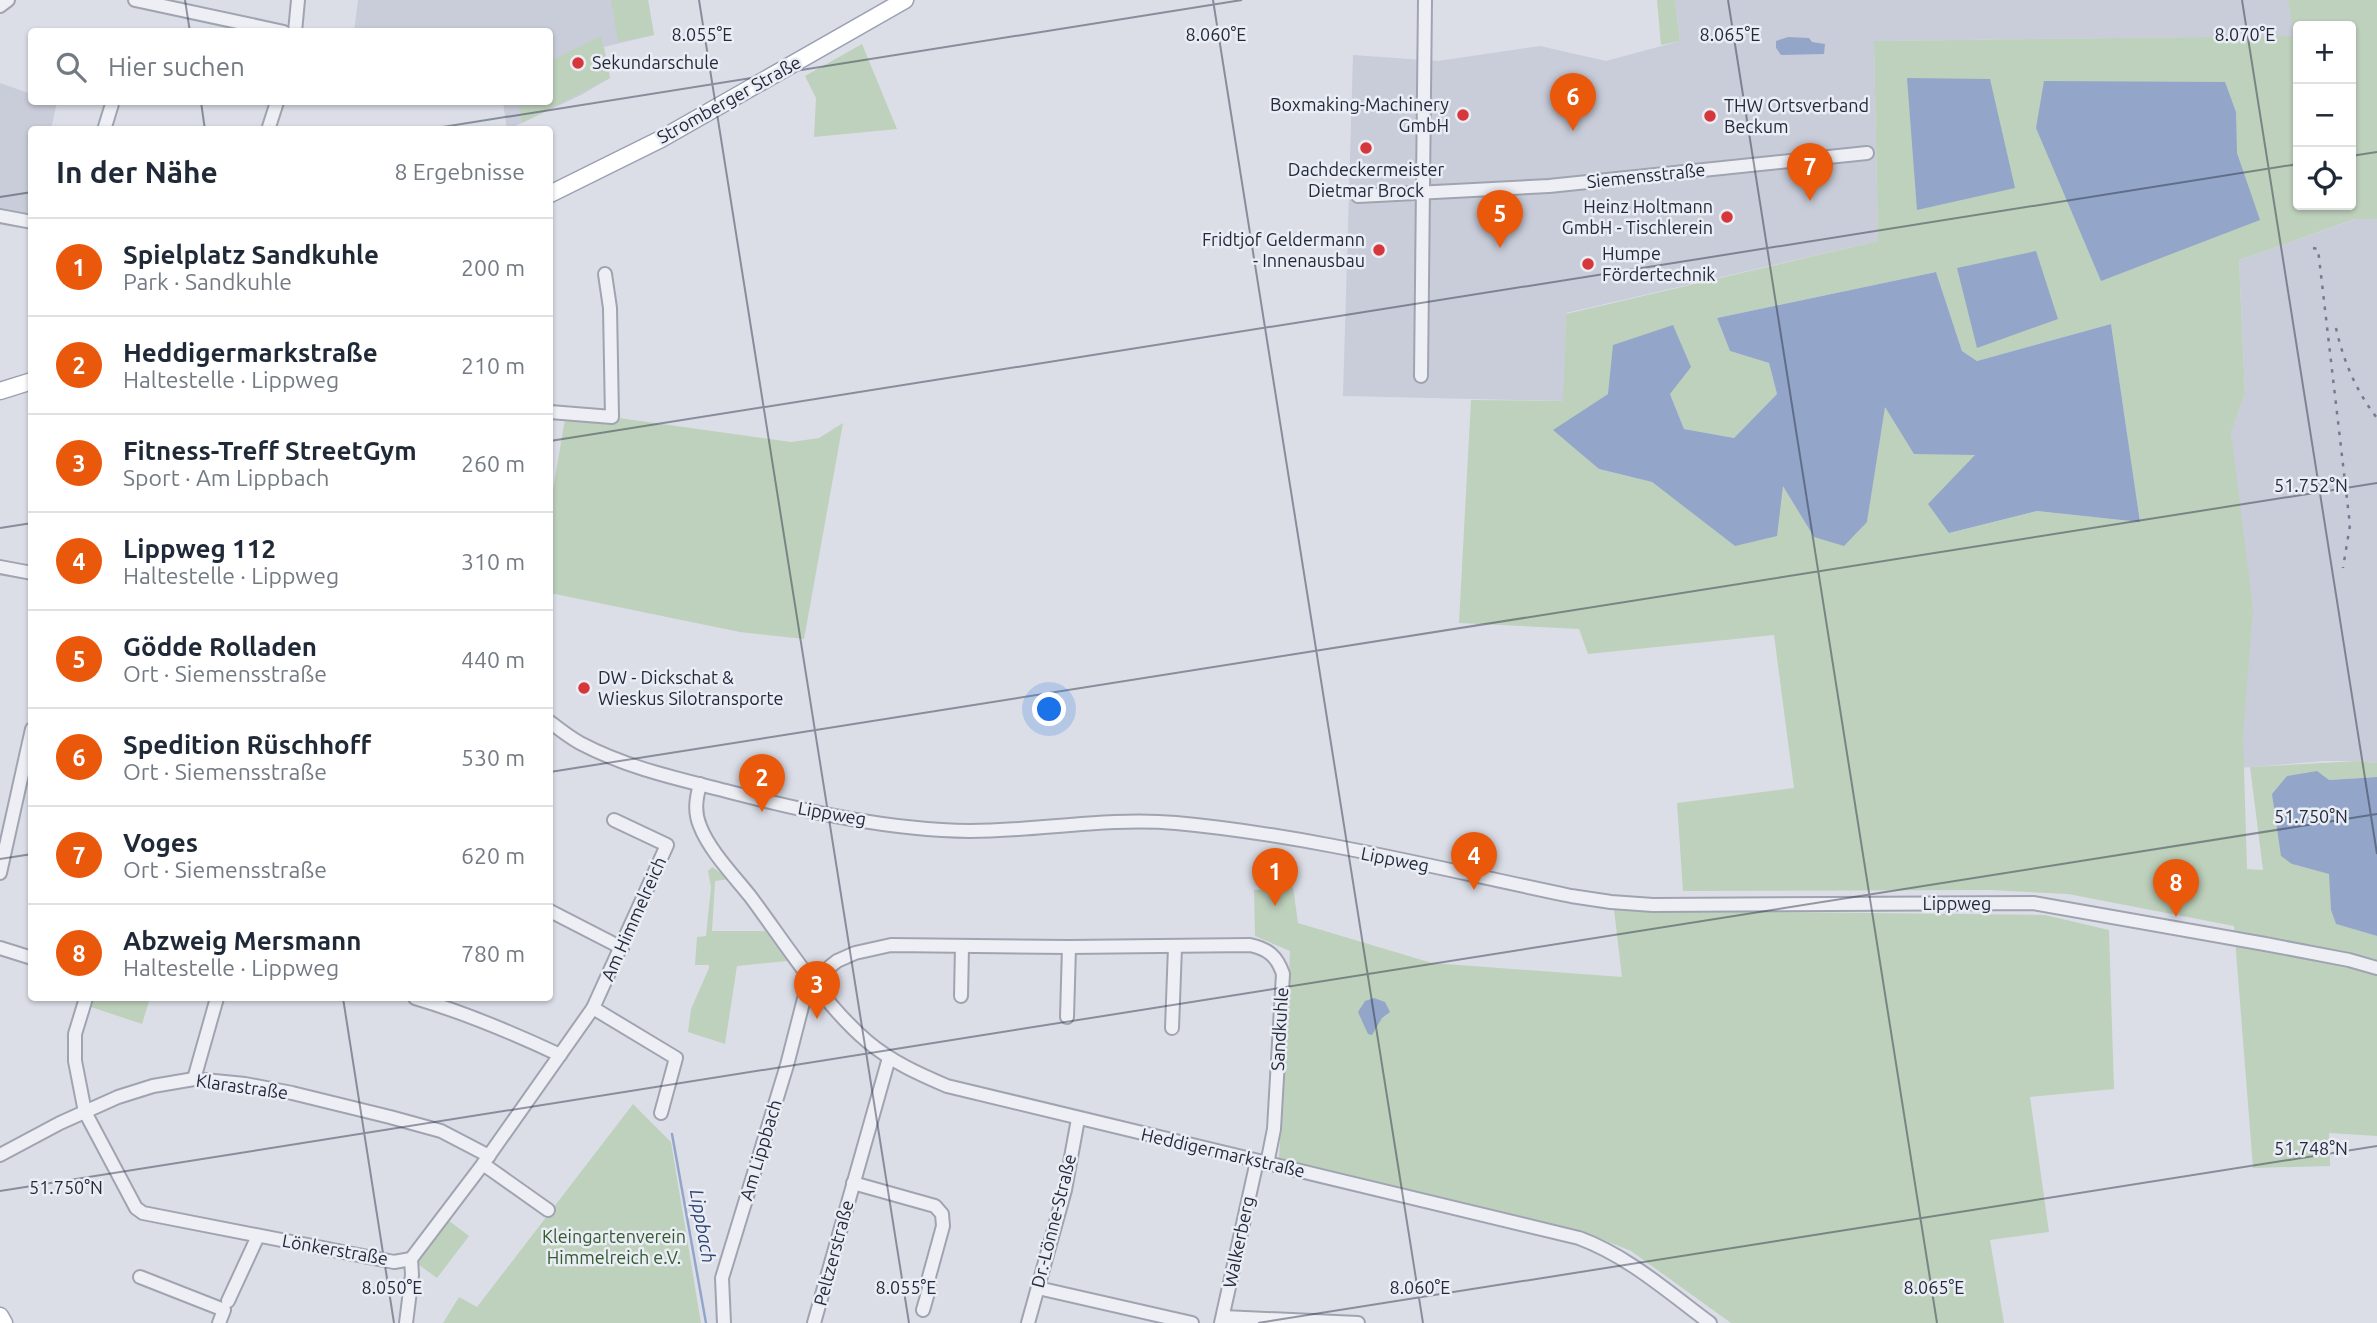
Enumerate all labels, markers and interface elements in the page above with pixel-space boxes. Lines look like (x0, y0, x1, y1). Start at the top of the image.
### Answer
map controls (2293, 21, 2356, 210)
button: + (2293, 21, 2356, 84)
text: 8.055°E (672, 24, 732, 44)
text: 8.060°E (1186, 24, 1246, 44)
text: 8.065°E (1700, 24, 1760, 44)
text: 8.070°E (2215, 24, 2275, 44)
search box (28, 28, 553, 105)
icon: search (52, 48, 90, 86)
street label: Stromberger Straße (653, 51, 804, 147)
text: Hier suchen (108, 52, 245, 81)
place label: Sekundarschule (592, 52, 719, 72)
marker: Sekundarschule (570, 55, 586, 71)
pin: 6 (1550, 73, 1596, 131)
button: − (2293, 84, 2356, 147)
place label: Boxmaking-Machinery GmbH (1270, 94, 1449, 135)
place label: THW Ortsverband Beckum (1724, 95, 1869, 136)
marker: Boxmaking-Machinery GmbH (1455, 107, 1471, 123)
marker: THW Ortsverband Beckum (1702, 108, 1718, 124)
marker: Dachdeckermeister Dietmar Brock (1358, 140, 1374, 156)
pin: 7 (1787, 143, 1833, 201)
button: locate (2293, 147, 2356, 210)
text: In der Nähe (56, 155, 218, 189)
text: 8 Ergebnisse (394, 159, 525, 184)
place label: Dachdeckermeister Dietmar Brock (1288, 159, 1444, 200)
street label: Siemensstraße (1586, 159, 1706, 191)
pin: 5 (1477, 190, 1523, 248)
place label: Heinz Holtmann GmbH - Tischlerein (1562, 196, 1713, 237)
marker: Heinz Holtmann GmbH - Tischlerein (1719, 209, 1735, 225)
place label: Fridtjof Geldermann - Innenausbau (1202, 229, 1365, 270)
text: Spielplatz Sandkuhle (123, 240, 379, 269)
marker: Fridtjof Geldermann - Innenausbau (1371, 242, 1387, 258)
place label: Humpe Fördertechnik (1602, 243, 1715, 284)
text: 1 (73, 255, 85, 280)
text: 200 m (461, 255, 525, 280)
marker: Humpe Fördertechnik (1580, 256, 1596, 272)
text: Park · Sandkuhle (123, 269, 292, 294)
text: Heddigermarkstraße (123, 338, 378, 367)
text: 2 (73, 353, 85, 378)
text: 210 m (461, 353, 525, 378)
text: Haltestelle · Lippweg (123, 367, 339, 392)
text: Fitness-Treff StreetGym (123, 436, 417, 465)
text: 3 (73, 451, 85, 476)
text: 260 m (461, 451, 525, 476)
text: Sport · Am Lippbach (123, 465, 329, 490)
text: 51.752°N (2274, 475, 2348, 495)
text: Lippweg 112 (123, 534, 276, 563)
text: 4 (73, 549, 85, 574)
text: 310 m (461, 549, 525, 574)
text: Haltestelle · Lippweg (123, 563, 339, 588)
text: Gödde Rolladen (123, 632, 317, 661)
text: 5 (73, 647, 85, 672)
text: 440 m (461, 647, 525, 672)
text: Ort · Siemensstraße (123, 661, 327, 686)
place label: DW - Dickschat & Wieskus Silotransporte (598, 667, 784, 708)
marker: DW - Dickschat & Wieskus Silotransporte (576, 680, 592, 696)
your location (1032, 692, 1066, 726)
text: Spedition Rüschhoff (123, 730, 371, 759)
text: 6 (73, 745, 85, 770)
text: 530 m (461, 745, 525, 770)
pin: 2 (739, 754, 785, 812)
text: Ort · Siemensstraße (123, 759, 327, 784)
street label: Lippweg (797, 797, 868, 829)
text: 51.750°N (2274, 806, 2348, 826)
text: Voges (123, 828, 198, 857)
pin: 4 (1451, 832, 1497, 890)
text: 7 (73, 843, 85, 868)
text: 620 m (461, 843, 525, 868)
street label: Lippweg (1360, 843, 1431, 875)
pin: 1 (1252, 848, 1298, 906)
street label: Am Himmelreich (597, 853, 669, 984)
text: Ort · Siemensstraße (123, 857, 327, 882)
pin: 8 (2153, 859, 2199, 917)
street label: Lippweg (1923, 893, 1991, 913)
text: Abzweig Mersmann (123, 926, 362, 955)
text: 8 (73, 941, 85, 966)
text: 780 m (461, 941, 525, 966)
text: Haltestelle · Lippweg (123, 955, 339, 980)
pin: 3 (794, 961, 840, 1019)
street label: Sandkuhle (1267, 987, 1291, 1071)
street label: Klarastraße (195, 1070, 289, 1102)
street label: Am Lippbach (735, 1097, 785, 1203)
street label: Heddigermarkstraße (1139, 1123, 1307, 1181)
text: 51.748°N (2274, 1138, 2348, 1158)
street label: Dr.-Lönne-Straße (1027, 1152, 1079, 1290)
text: 51.750°N (29, 1177, 103, 1197)
water label: Lippbach (686, 1187, 720, 1265)
street label: Walkerberg (1219, 1194, 1258, 1290)
street label: Peltzerstraße (809, 1198, 857, 1308)
park label: Kleingartenverein Himmelreich e.V. (542, 1226, 686, 1267)
street label: Lönkerstraße (281, 1230, 390, 1268)
text: 8.050°E (362, 1277, 422, 1297)
text: 8.055°E (876, 1277, 936, 1297)
text: 8.060°E (1390, 1277, 1450, 1297)
text: 8.065°E (1904, 1277, 1964, 1297)

